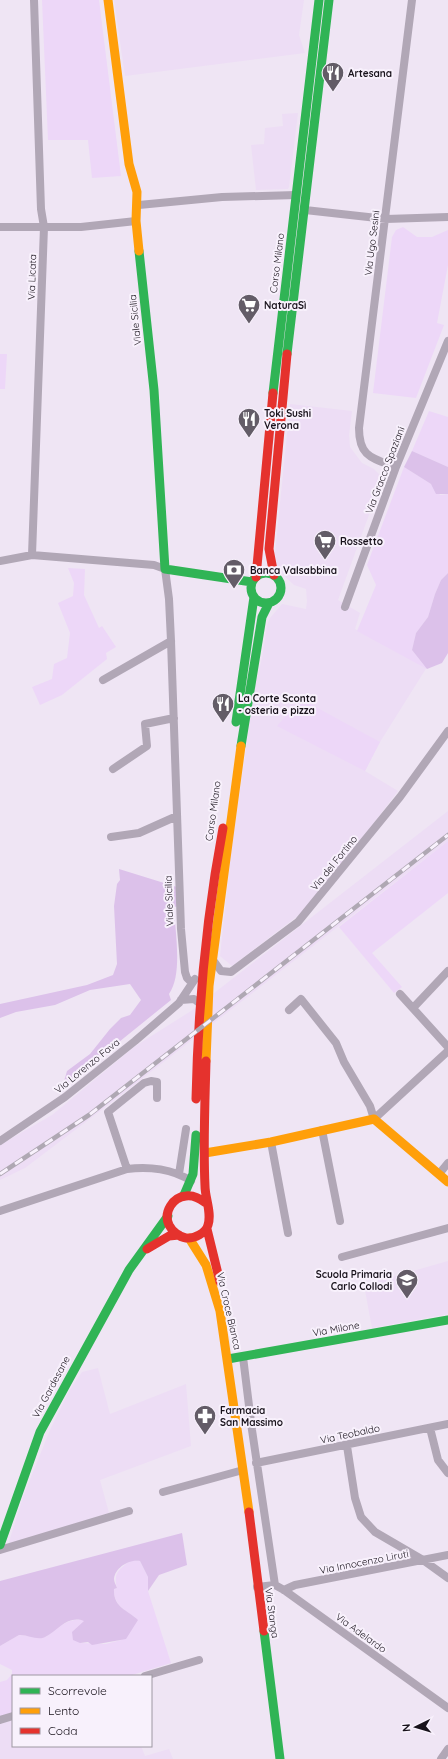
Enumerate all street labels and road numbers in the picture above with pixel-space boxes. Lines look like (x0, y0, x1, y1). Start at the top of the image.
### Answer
street label: Via Ugo Sesini (362, 210, 382, 276)
street label: Corso Milano (267, 232, 287, 294)
street label: Via Licata (25, 254, 39, 300)
street label: Viale Sicilia (126, 294, 144, 346)
street label: Via Gracco Spaziani (362, 425, 408, 515)
street label: Corso Milano (202, 780, 224, 842)
street label: Via del Fortino (308, 833, 360, 893)
street label: Viale Sicilia (162, 875, 176, 927)
street label: Via Lorenzo Fava (52, 1036, 122, 1096)
street label: Via Croce Bianca (214, 1271, 244, 1351)
street label: Via Milone (311, 1318, 361, 1340)
street label: Via Gardesane (29, 1353, 73, 1420)
street label: Via Teobaldo (319, 1421, 381, 1447)
street label: Via Innocenzo Liruti (318, 1547, 410, 1577)
street label: Via Stanga (262, 1587, 282, 1639)
street label: Via Adelardo (333, 1610, 389, 1656)

